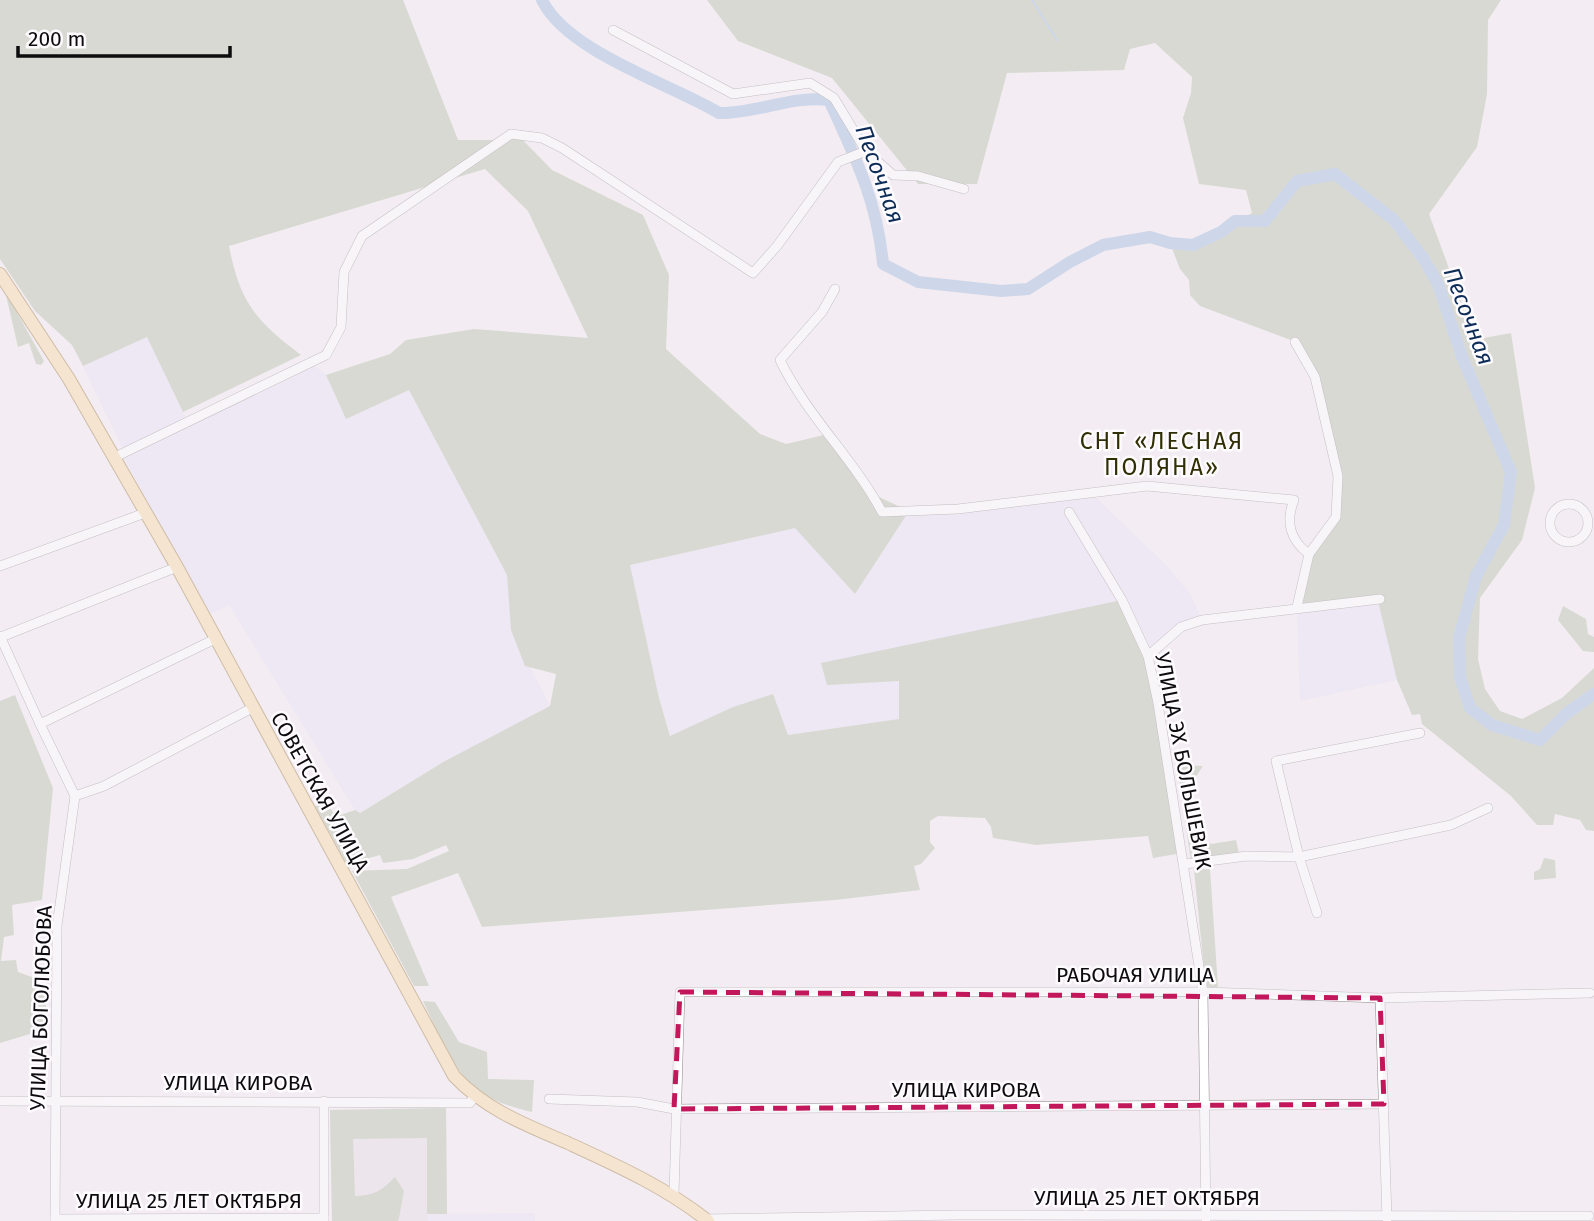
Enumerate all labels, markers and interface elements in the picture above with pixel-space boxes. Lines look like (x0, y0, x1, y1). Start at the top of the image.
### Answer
scale bar (18, 14, 229, 58)
text: 200 m (28, 26, 85, 52)
water label: Песочная (849, 121, 911, 227)
water label: Песочная (1438, 263, 1500, 369)
district label: СНТ «ЛЕСНАЯ ПОЛЯНА» (1080, 427, 1244, 481)
street label: УЛИЦА ЭХ БОЛЬШЕВИК (1149, 650, 1217, 872)
street label: СОВЕТСКАЯ УЛИЦА (265, 707, 375, 877)
street label: УЛИЦА БОГОЛЮБОВА (24, 905, 58, 1111)
street label: РАБОЧАЯ УЛИЦА (1056, 962, 1214, 988)
street label: УЛИЦА КИРОВА (164, 1070, 312, 1096)
street label: УЛИЦА КИРОВА (892, 1077, 1040, 1103)
street label: УЛИЦА 25 ЛЕТ ОКТЯБРЯ (1034, 1185, 1260, 1211)
street label: УЛИЦА 25 ЛЕТ ОКТЯБРЯ (76, 1188, 302, 1214)

